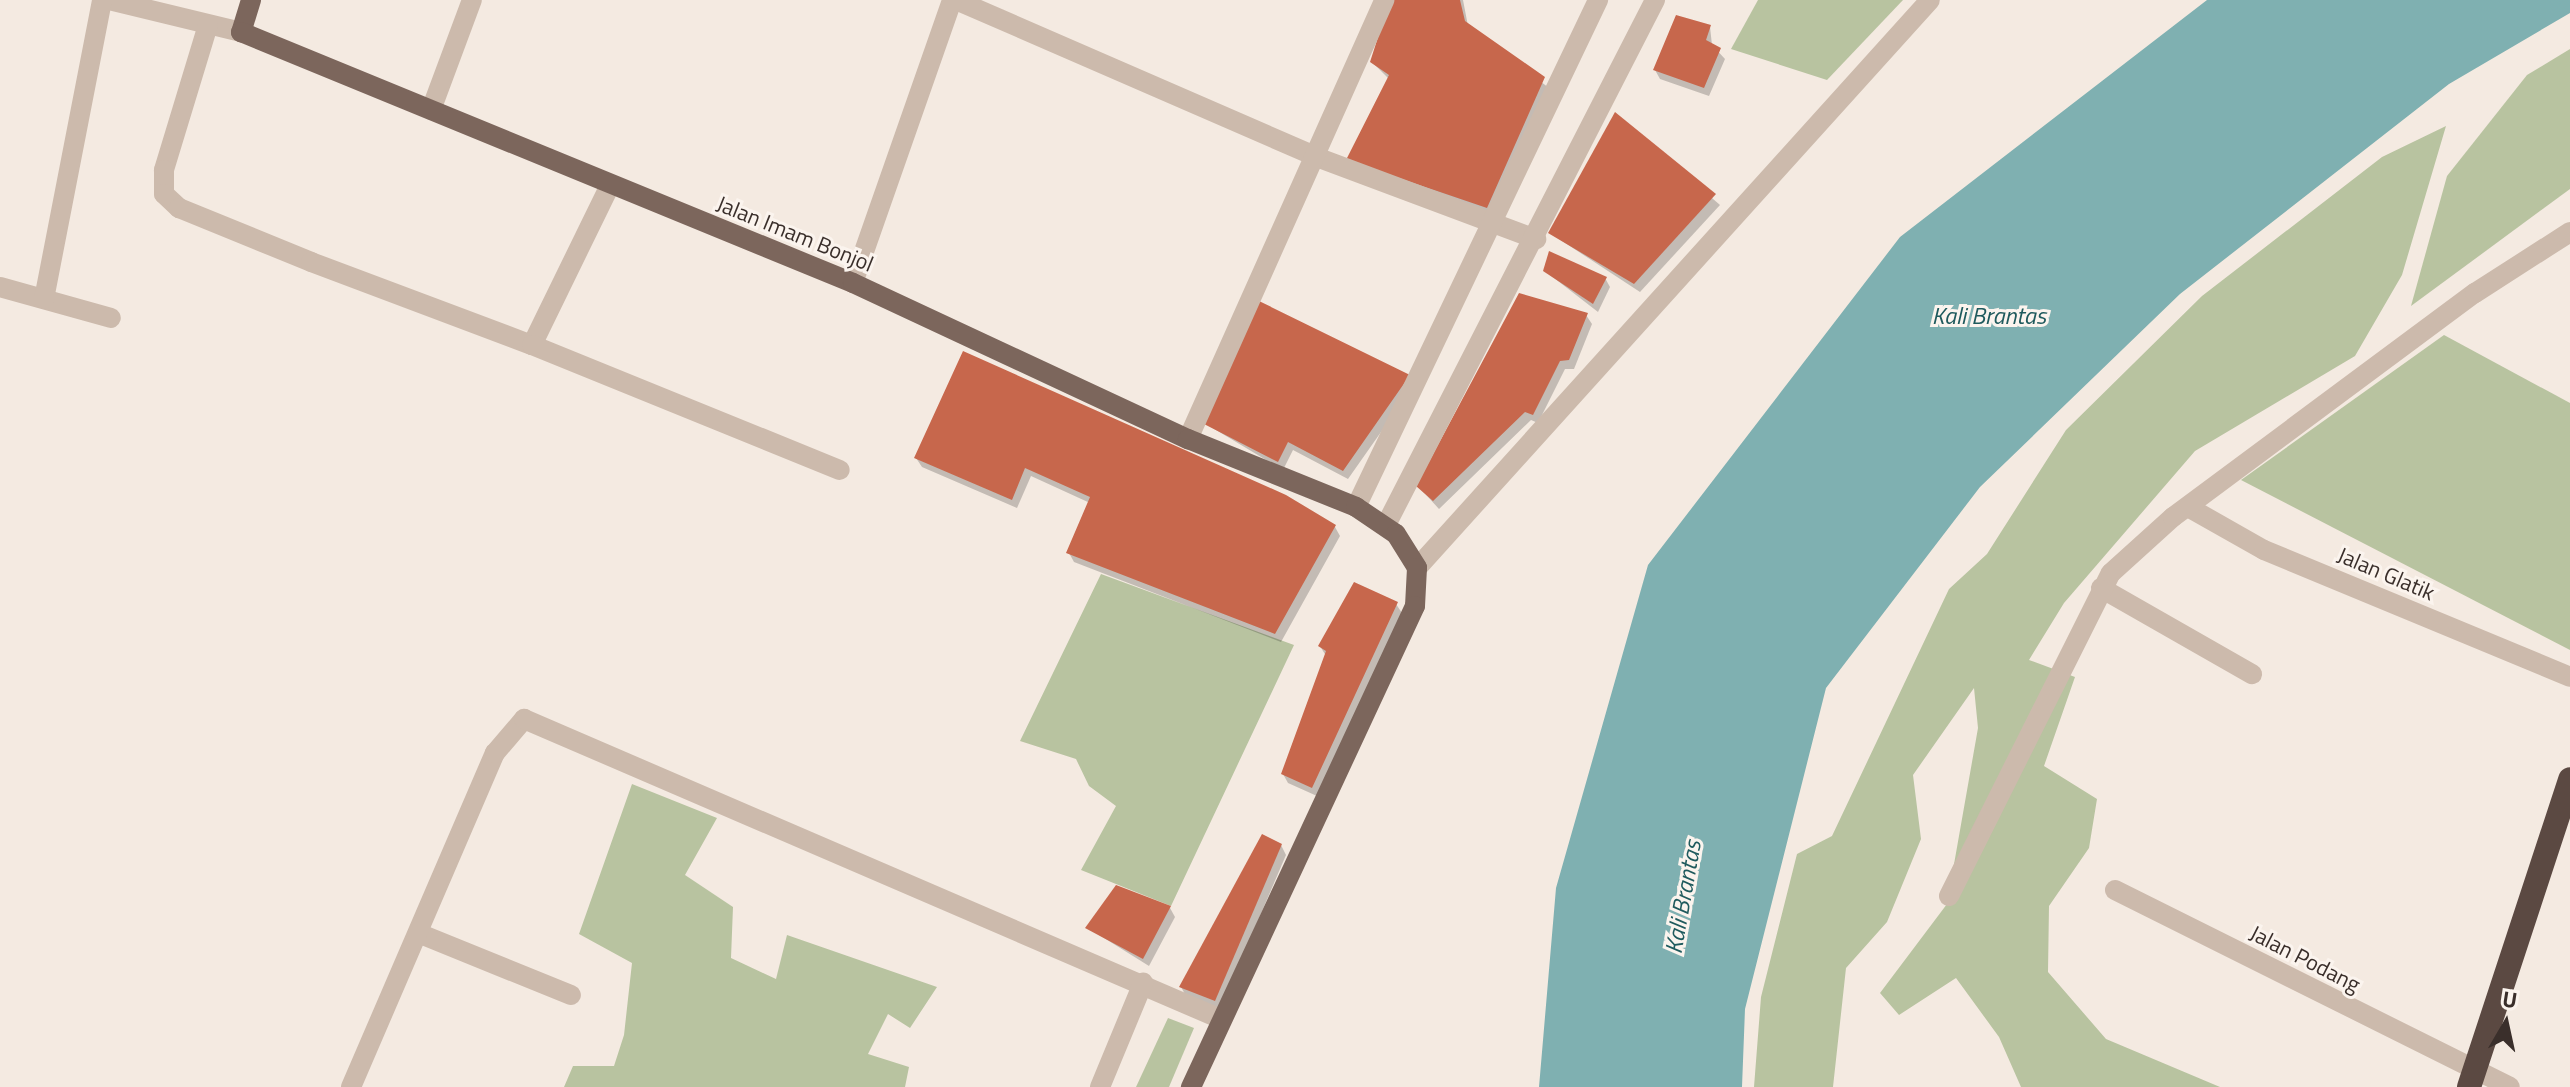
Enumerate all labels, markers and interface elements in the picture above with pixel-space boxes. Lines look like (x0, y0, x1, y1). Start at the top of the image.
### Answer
street label: Jalan Imam Bonjol (713, 191, 877, 277)
water label: Kali Brantas (1932, 302, 2046, 330)
street label: Jalan Glatik (2333, 542, 2439, 606)
water label: Kali Brantas (1659, 838, 1707, 956)
street label: Jalan Podang (2245, 920, 2365, 998)
text: U (2500, 981, 2520, 1017)
north arrow (2466, 983, 2546, 1063)

